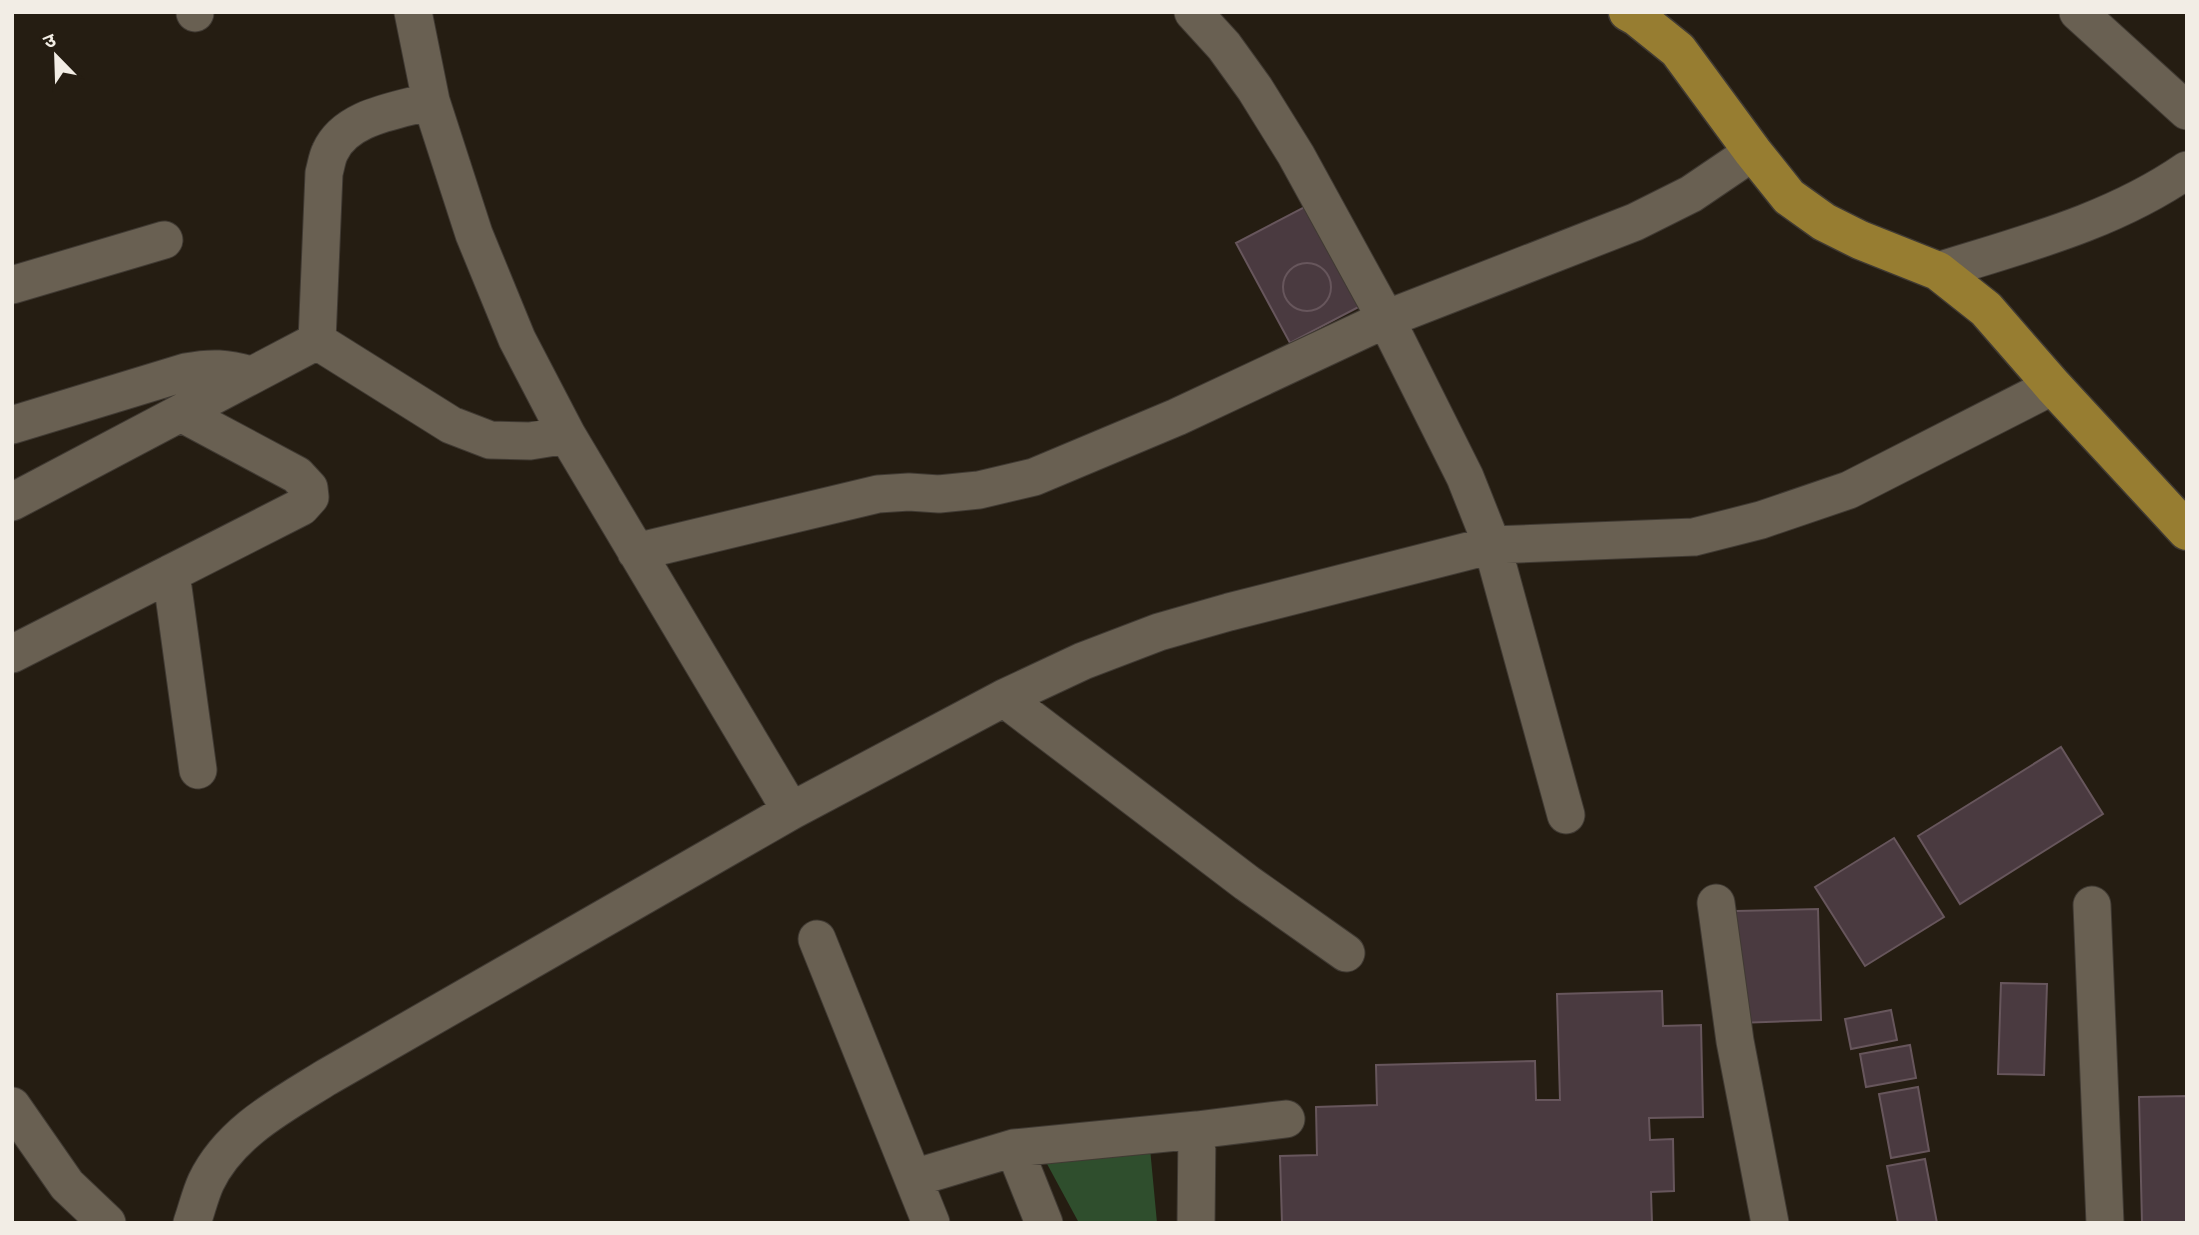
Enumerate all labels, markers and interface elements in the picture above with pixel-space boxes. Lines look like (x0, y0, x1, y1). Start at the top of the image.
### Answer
north arrow (21, 21, 91, 91)
text: उ (40, 27, 60, 54)

